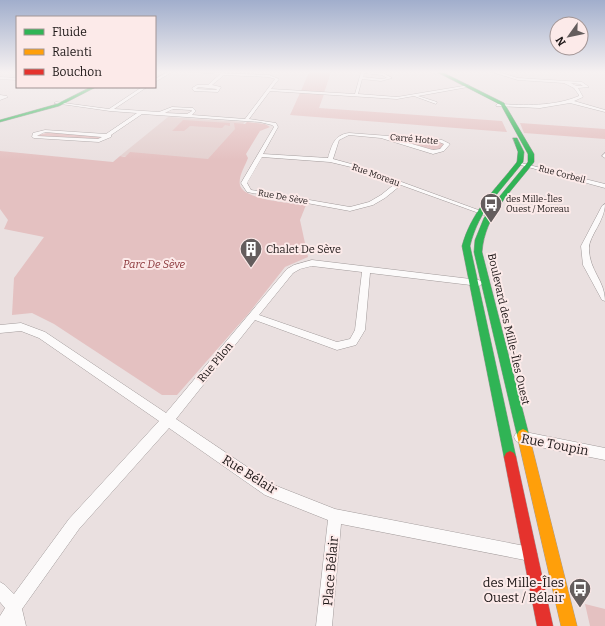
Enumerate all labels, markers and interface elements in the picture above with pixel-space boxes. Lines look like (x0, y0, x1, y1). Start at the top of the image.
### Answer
legend (16, 16, 156, 88)
north arrow (549, 16, 589, 56)
text: Fluide (52, 25, 87, 39)
text: N (553, 34, 569, 48)
text: Ralenti (52, 45, 92, 59)
text: Bouchon (52, 65, 102, 79)
street label: Carré Hotte (389, 132, 439, 146)
street label: Rue Moreau (351, 162, 402, 188)
street label: Rue Corbeil (538, 163, 587, 185)
street label: Rue De Sève (257, 188, 309, 206)
bus stop icon: des Mille-Îles Ouest / Moreau (478, 191, 504, 224)
place label: des Mille-Îles Ouest / Moreau (506, 193, 570, 214)
building icon: Chalet De Sève (238, 236, 264, 269)
place label: Chalet De Sève (266, 243, 341, 256)
street label: Boulevard des Mille-Îles Ouest (485, 252, 533, 406)
park label: Parc De Sève (123, 258, 186, 271)
street label: Rue Pilon (195, 340, 236, 385)
street label: Rue Toupin (520, 431, 591, 459)
street label: Rue Bélair (220, 452, 280, 497)
street label: Place Bélair (320, 535, 341, 607)
place label: des Mille-Îles Ouest / Bélair (483, 575, 564, 605)
bus stop icon: des Mille-Îles Ouest / Bélair (567, 576, 593, 609)

